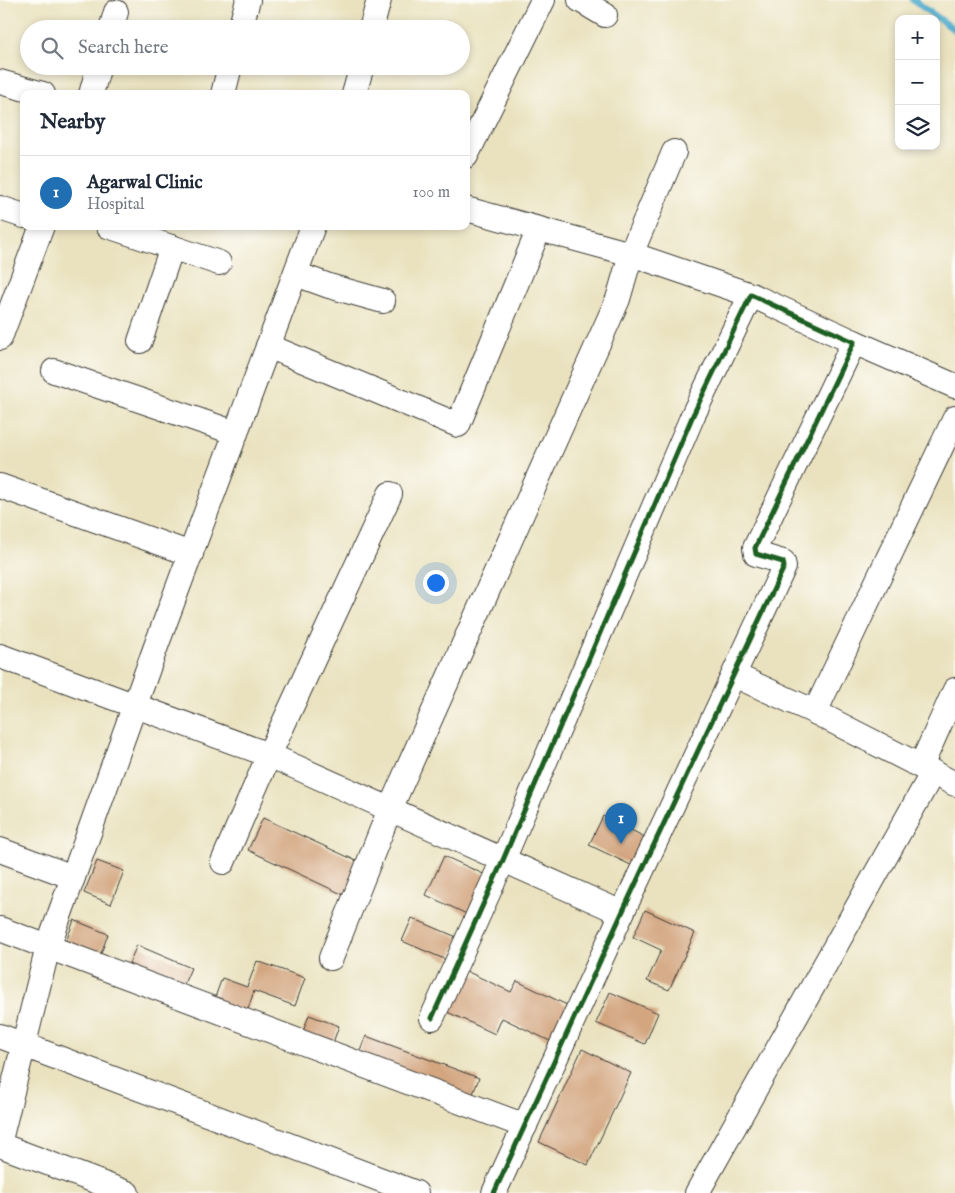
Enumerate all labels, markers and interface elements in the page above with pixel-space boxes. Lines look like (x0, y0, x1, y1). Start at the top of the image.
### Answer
map controls (895, 15, 940, 150)
button: + (895, 15, 940, 60)
search box (20, 20, 470, 75)
icon: search (38, 34, 66, 62)
text: Search here (78, 36, 169, 60)
button: − (895, 60, 940, 105)
button: layers (895, 105, 940, 150)
text: Nearby (40, 109, 105, 136)
text: Agarwal Clinic (87, 171, 203, 195)
text: 1 (53, 183, 59, 203)
text: 100 m (413, 183, 450, 203)
text: Hospital (87, 195, 144, 215)
your location (423, 570, 449, 596)
pin: 1 (605, 803, 637, 844)

